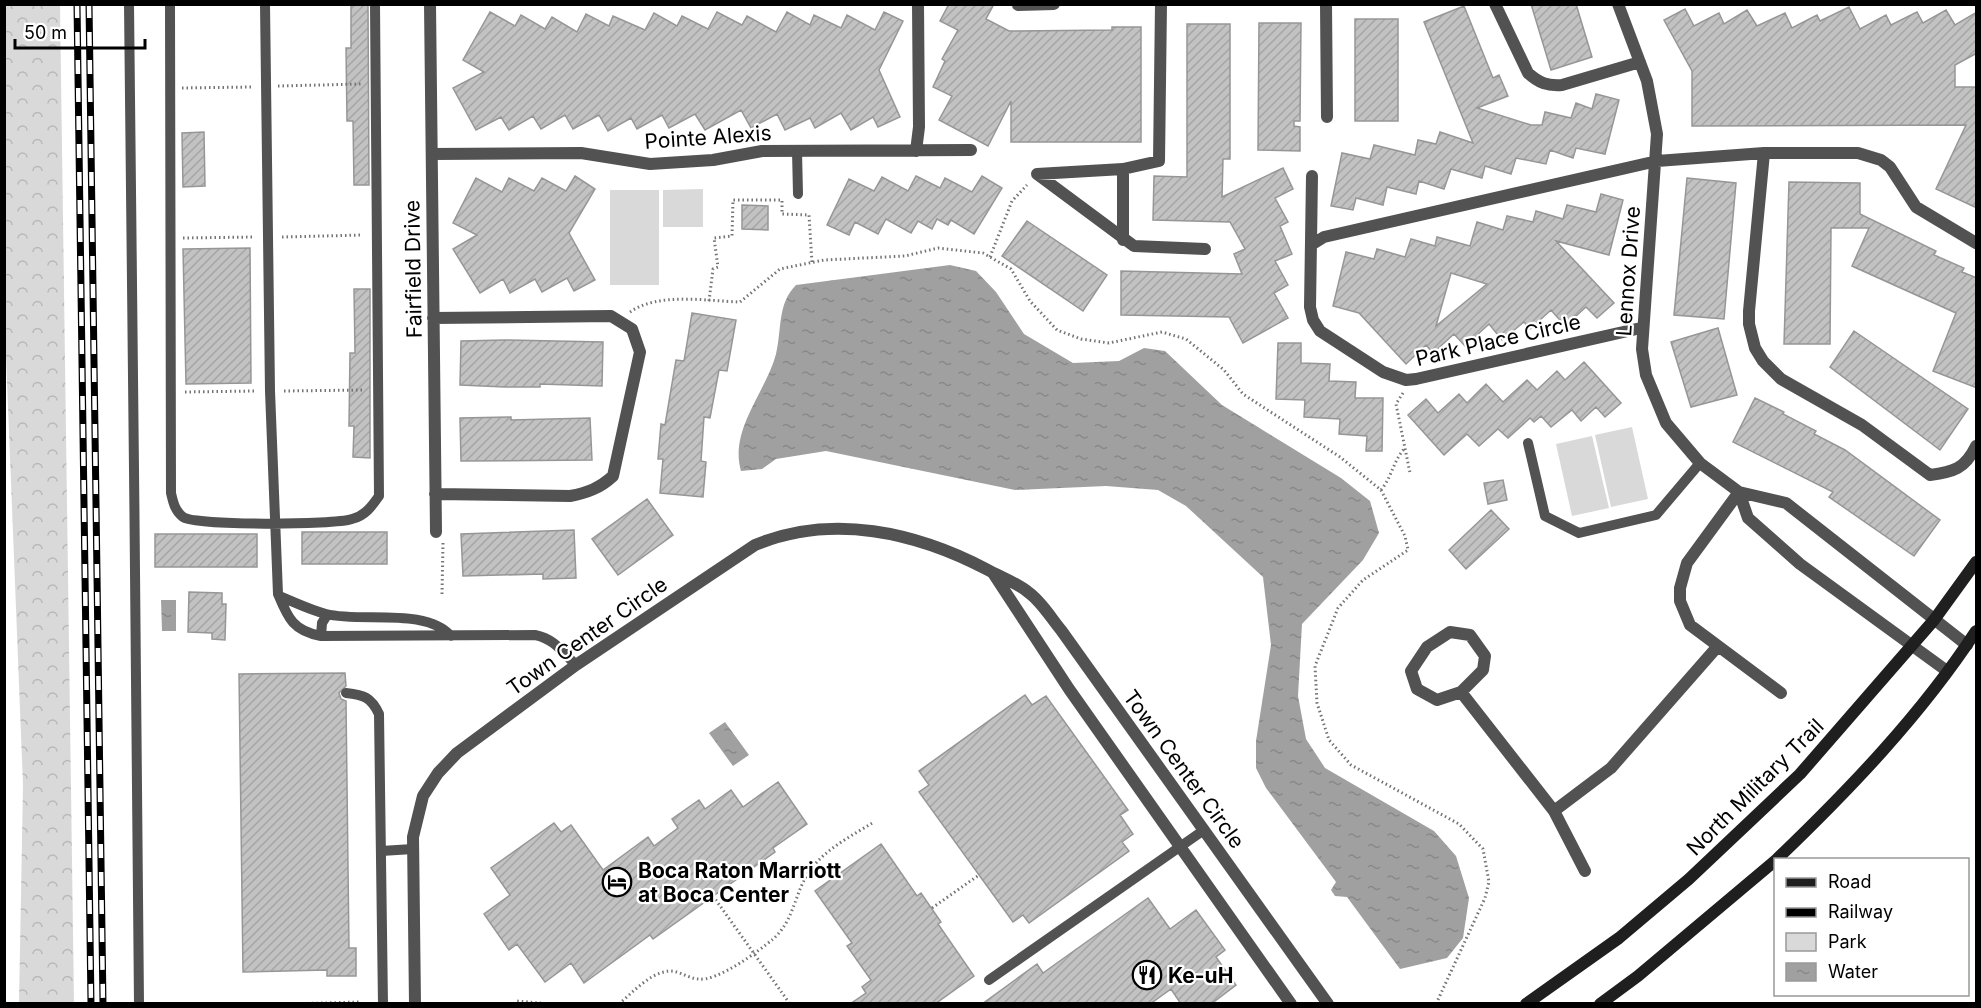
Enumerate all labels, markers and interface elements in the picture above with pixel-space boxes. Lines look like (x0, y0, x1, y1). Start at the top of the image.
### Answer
scale bar (15, 12, 146, 50)
text: 50 m (24, 22, 67, 43)
street label: Pointe Alexis (644, 120, 772, 154)
street label: Fairfield Drive (399, 200, 427, 338)
street label: Lennox Drive (1611, 205, 1645, 337)
street label: Park Place Circle (1413, 309, 1583, 371)
street label: Town Center Circle (502, 571, 672, 701)
street label: Town Center Circle (1118, 685, 1250, 853)
street label: North Military Trail (1681, 713, 1829, 861)
place label: Boca Raton Marriott at Boca Center (638, 858, 841, 907)
legend (1774, 858, 1969, 996)
hotel icon: Boca Raton Marriott at Boca Center (601, 866, 633, 898)
text: Road (1828, 871, 1871, 892)
text: Railway (1828, 901, 1893, 922)
text: Park (1828, 931, 1867, 952)
restaurant icon: Ke-uH (1131, 959, 1163, 991)
text: Water (1828, 961, 1878, 982)
place label: Ke-uH (1168, 963, 1233, 988)

